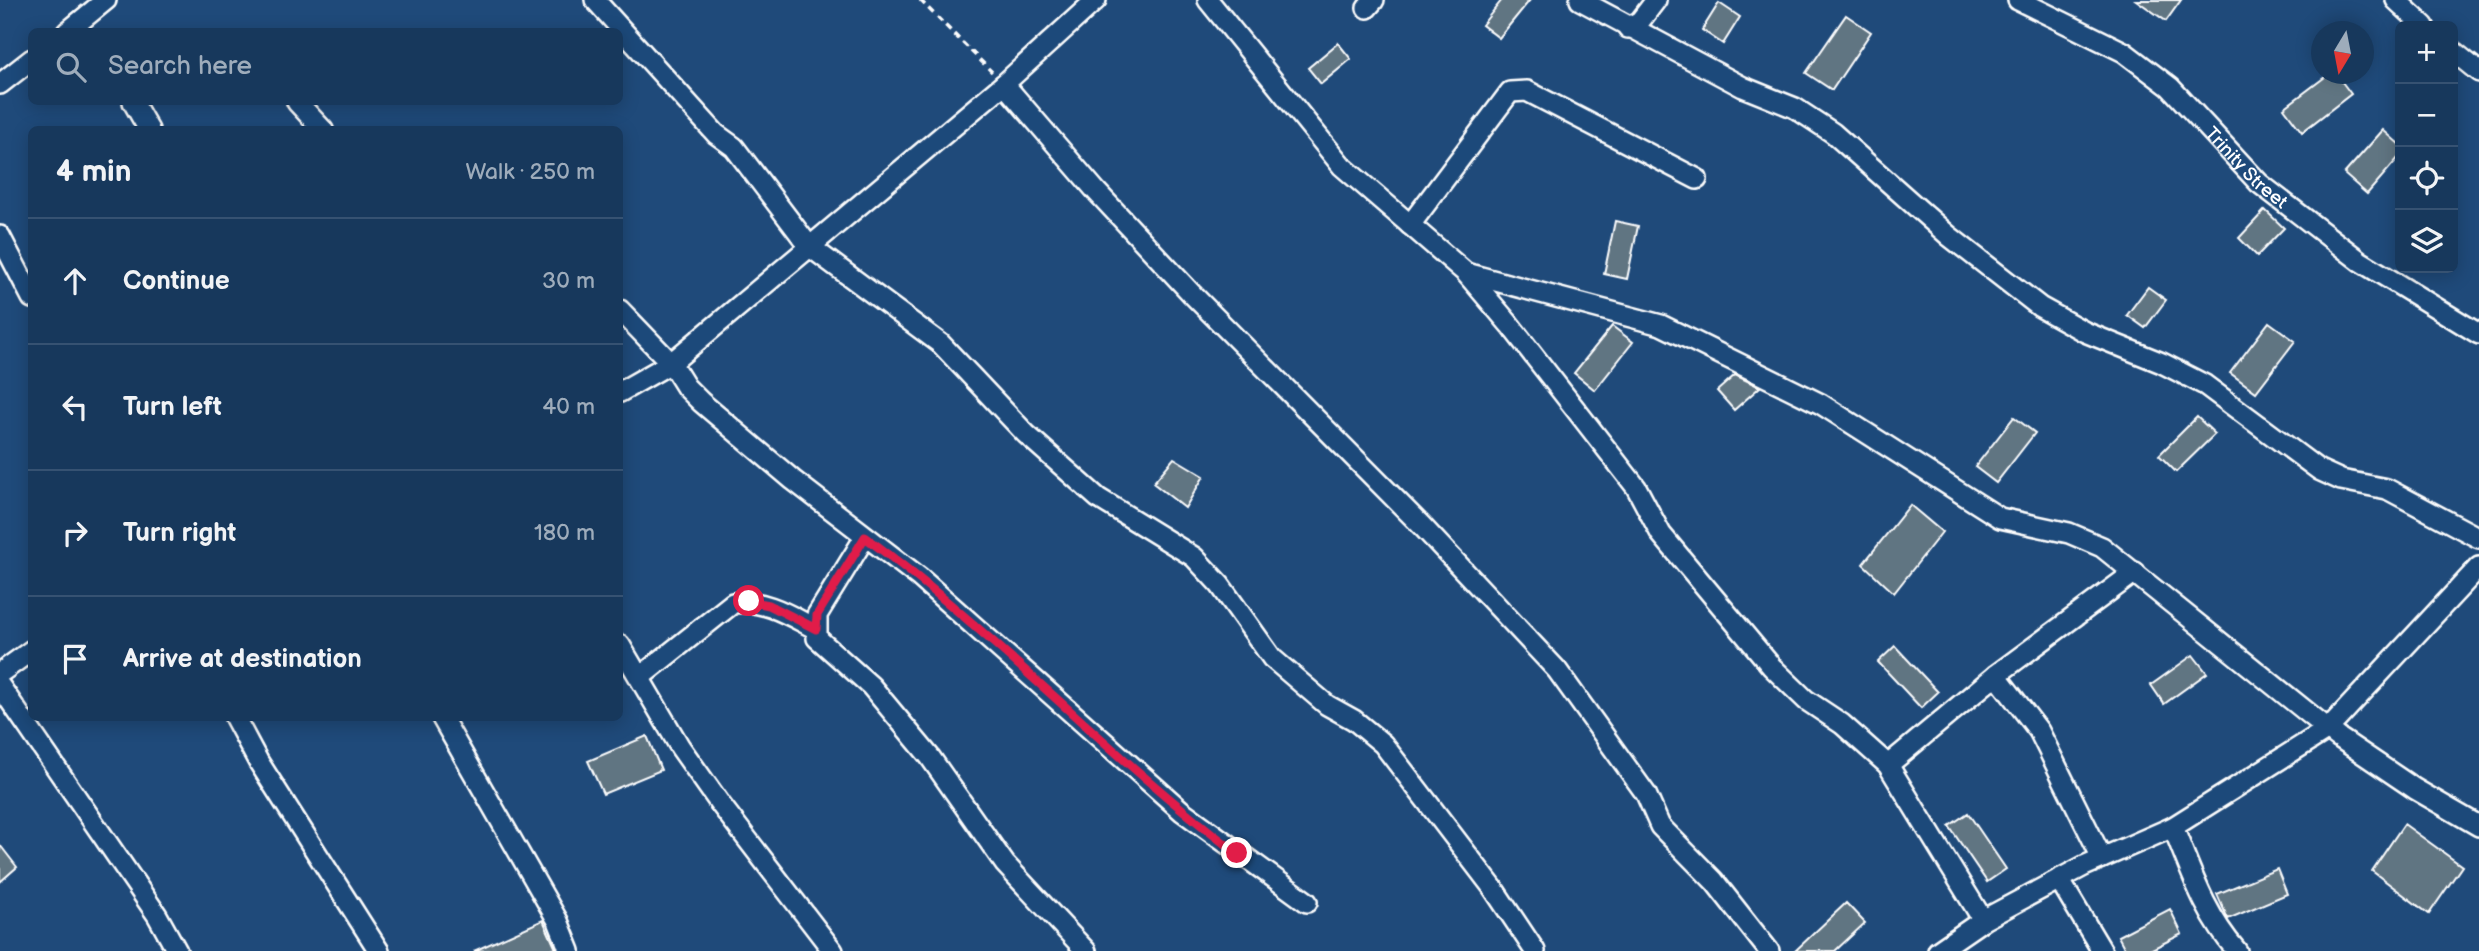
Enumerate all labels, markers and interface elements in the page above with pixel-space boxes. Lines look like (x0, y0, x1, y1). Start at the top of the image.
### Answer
north arrow (2311, 21, 2374, 84)
map controls (2395, 21, 2458, 273)
button: + (2395, 21, 2458, 84)
search box (28, 28, 623, 105)
icon: search (52, 48, 90, 86)
text: Search here (108, 51, 252, 82)
button: − (2395, 84, 2458, 147)
street label: Trinity Street (2200, 122, 2292, 214)
button: locate (2395, 147, 2458, 210)
text: 4 min (56, 154, 131, 190)
text: Walk · 250 m (465, 158, 595, 186)
button: layers (2395, 210, 2458, 273)
icon: ahead (56, 262, 94, 300)
text: Continue (123, 266, 230, 297)
text: 30 m (542, 267, 595, 295)
icon: left (56, 388, 94, 426)
text: Turn left (123, 392, 222, 423)
text: 40 m (542, 393, 595, 421)
icon: right (56, 514, 94, 552)
text: Turn right (123, 518, 236, 549)
text: 180 m (534, 519, 595, 547)
route start (733, 585, 764, 616)
icon: arrive (56, 640, 94, 678)
text: Arrive at destination (123, 644, 362, 675)
route end (1221, 837, 1252, 868)

